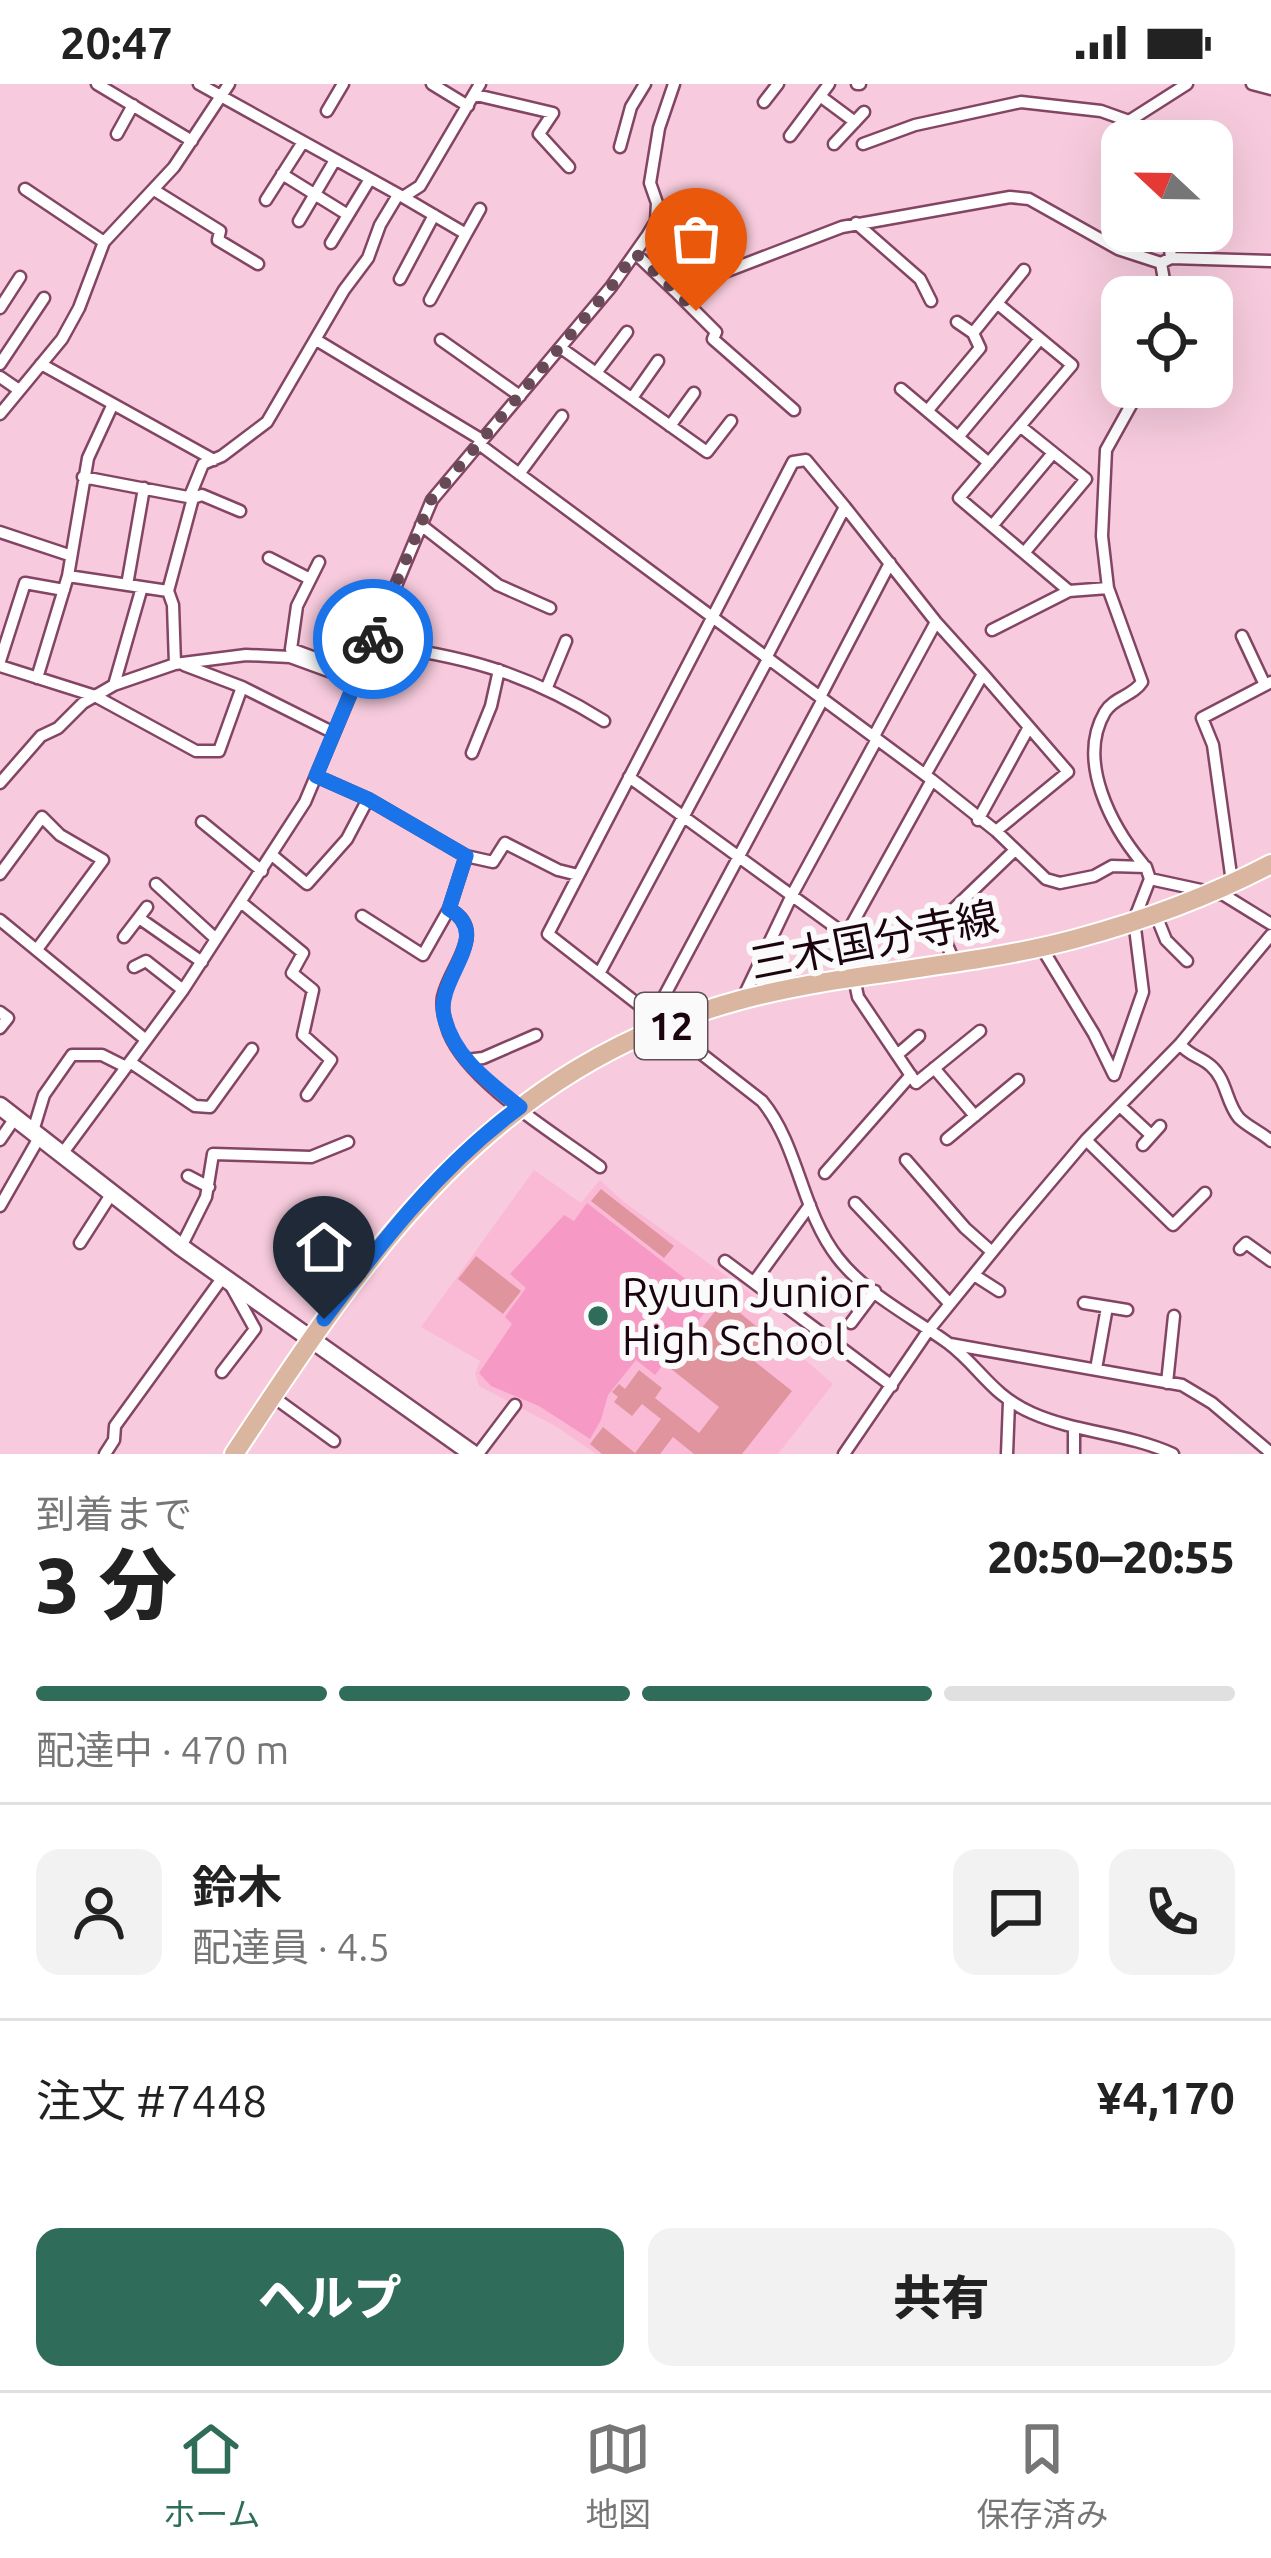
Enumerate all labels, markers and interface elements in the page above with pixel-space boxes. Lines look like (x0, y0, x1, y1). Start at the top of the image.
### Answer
text: 20:47 (60, 17, 173, 68)
north arrow (1101, 120, 1233, 252)
map controls (1101, 120, 1233, 408)
pin (645, 188, 747, 311)
icon: bag (663, 206, 729, 272)
button: locate (1101, 276, 1233, 408)
courier (313, 579, 433, 699)
icon: bike (340, 606, 406, 672)
street label: 三木国分寺線 (746, 892, 1002, 987)
road number: 12 (635, 993, 707, 1059)
pin (273, 1196, 375, 1319)
icon: home (291, 1214, 357, 1280)
place label: Ryuun Junior High School (622, 1268, 869, 1363)
marker: Ryuun Junior High School (585, 1303, 611, 1329)
text: 到着まで (36, 1492, 192, 1535)
text: 20:50–20:55 (987, 1531, 1235, 1582)
text: 3 分 (36, 1540, 177, 1628)
text: 配達中 · 470 m (36, 1728, 289, 1771)
button: person (36, 1849, 162, 1975)
button: chat (953, 1849, 1079, 1975)
button: phone (1109, 1849, 1235, 1975)
text: 鈴木 (192, 1861, 282, 1912)
text: 配達員 · 4.5 (192, 1925, 390, 1968)
text: ¥4,170 (1097, 2072, 1235, 2123)
text: 注文 #7448 (36, 2075, 267, 2126)
button: ヘルプ (36, 2228, 624, 2366)
button: 共有 (648, 2228, 1235, 2366)
tab: ホーム (162, 2416, 261, 2536)
tab: 地図 (585, 2416, 651, 2536)
tab: 保存済み (976, 2416, 1108, 2536)

